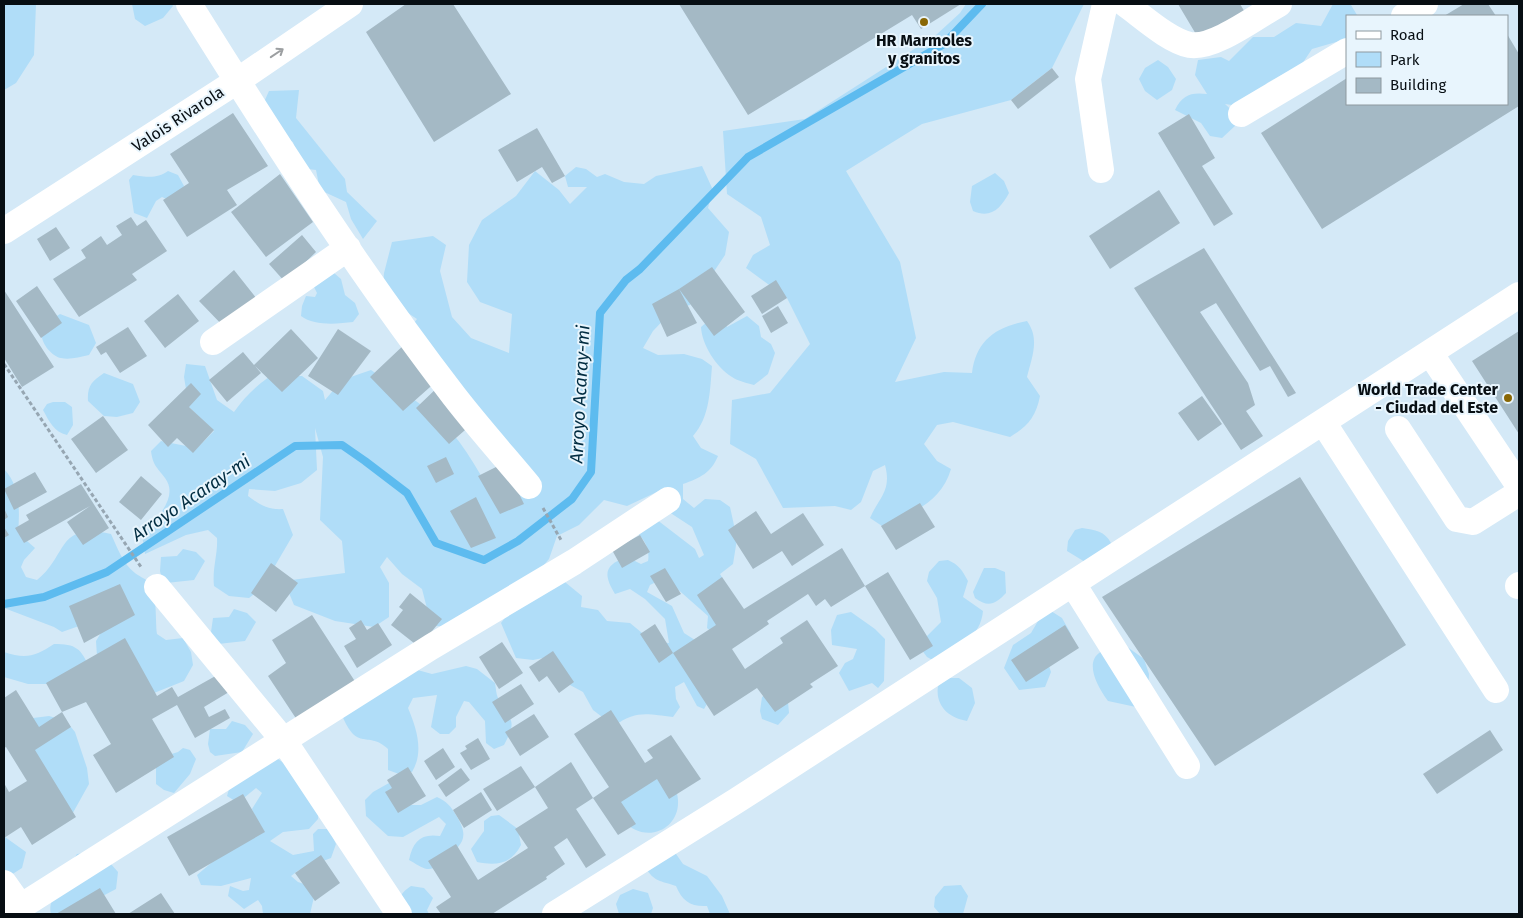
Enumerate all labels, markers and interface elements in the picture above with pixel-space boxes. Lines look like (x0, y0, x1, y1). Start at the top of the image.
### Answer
legend (1346, 15, 1508, 105)
marker: HR Marmoles y granitos (918, 16, 930, 28)
text: Road (1390, 26, 1425, 44)
place label: HR Marmoles y granitos (876, 31, 972, 68)
one-way arrow (270, 48, 284, 58)
text: Park (1390, 51, 1420, 69)
text: Building (1390, 76, 1446, 94)
street label: Valois Rivarola (128, 82, 228, 156)
water label: Arroyo Acaray-mi (565, 324, 595, 465)
place label: World Trade Center - Ciudad del Este (1358, 380, 1499, 417)
marker: World Trade Center - Ciudad del Este (1502, 392, 1514, 404)
water label: Arroyo Acaray-mi (127, 450, 255, 546)

